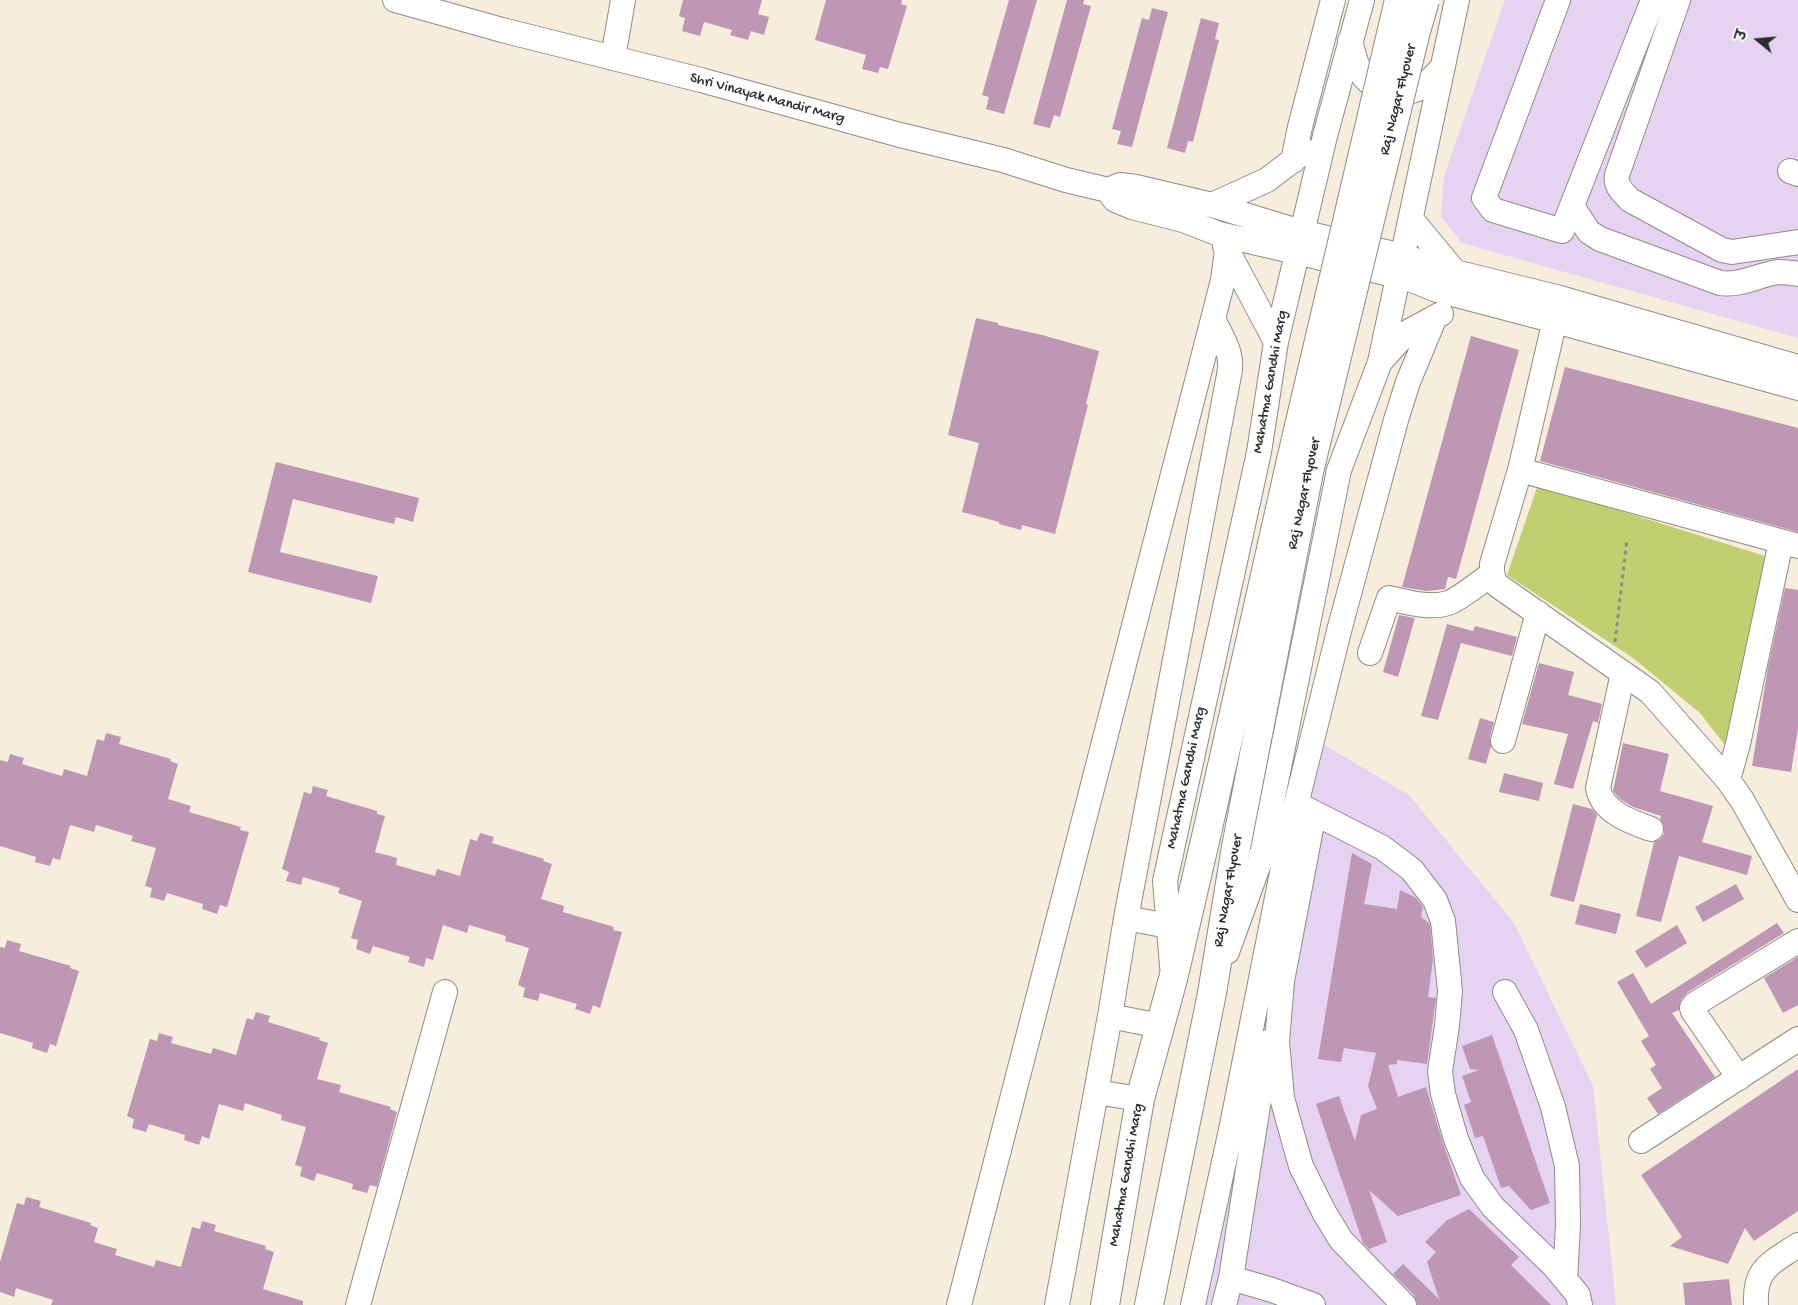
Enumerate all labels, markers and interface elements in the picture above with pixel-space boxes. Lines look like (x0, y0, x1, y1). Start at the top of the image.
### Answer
north arrow (1733, 15, 1783, 65)
text: उ (1734, 29, 1753, 42)
street label: Raj Nagar Flyover (1377, 43, 1421, 157)
street label: Shri Vinayak Mandir Marg (688, 70, 846, 128)
street label: Mahatma Gandhi Marg (1250, 309, 1292, 455)
street label: Raj Nagar Flyover (1284, 436, 1326, 552)
street label: Mahatma Gandhi Marg (1163, 705, 1211, 851)
street label: Raj Nagar Flyover (1210, 833, 1248, 949)
street label: Mahatma Gandhi Marg (1106, 1102, 1148, 1248)

